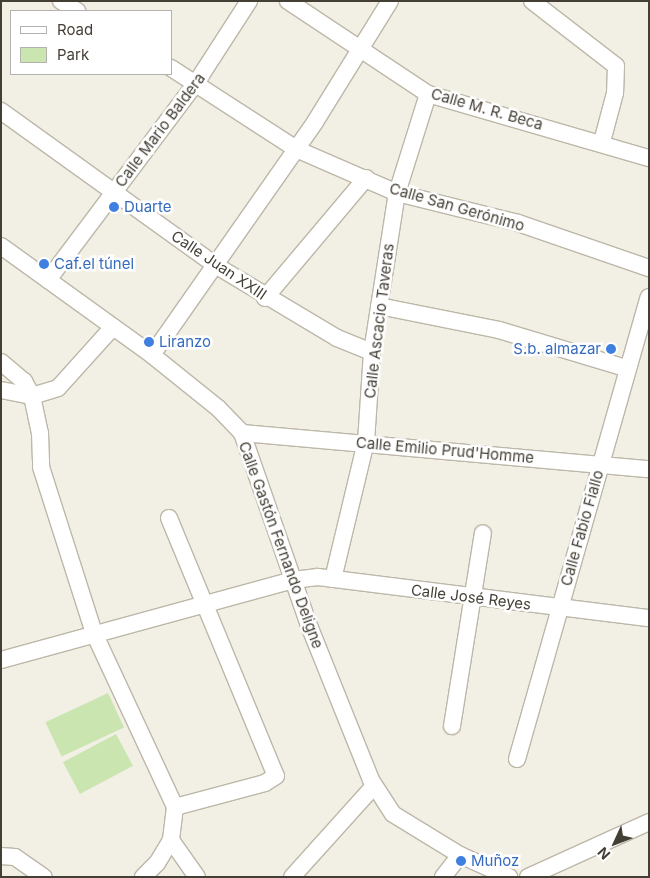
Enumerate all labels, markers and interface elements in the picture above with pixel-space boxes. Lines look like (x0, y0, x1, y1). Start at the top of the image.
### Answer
legend (10, 10, 172, 75)
text: Road (57, 20, 93, 39)
text: Park (57, 45, 89, 64)
street label: Calle Mario Baldera (111, 69, 209, 191)
street label: Calle M. R. Beca (429, 84, 545, 134)
street label: Calle San Gerónimo (387, 179, 527, 235)
place label: Duarte (124, 198, 172, 216)
marker: Duarte (108, 201, 120, 213)
street label: Calle Juan XXIII (168, 226, 270, 304)
street label: Calle Ascacio Taveras (361, 242, 397, 400)
place label: Caf.el túnel (54, 255, 134, 273)
marker: Caf.el túnel (38, 258, 50, 270)
place label: Liranzo (159, 333, 211, 351)
marker: Liranzo (143, 336, 155, 348)
place label: S.b. almazar (513, 340, 601, 358)
marker: S.b. almazar (605, 343, 617, 355)
street label: Calle Emilio Prud'Homme (355, 433, 535, 467)
street label: Calle Gastón Fernando Deligne (235, 439, 327, 651)
street label: Calle Fabio Fiallo (557, 468, 607, 588)
street label: Calle José Reyes (410, 581, 532, 613)
north arrow (590, 818, 640, 868)
text: N (594, 844, 614, 863)
place label: Muñoz (471, 852, 519, 870)
marker: Muñoz (455, 855, 467, 867)

